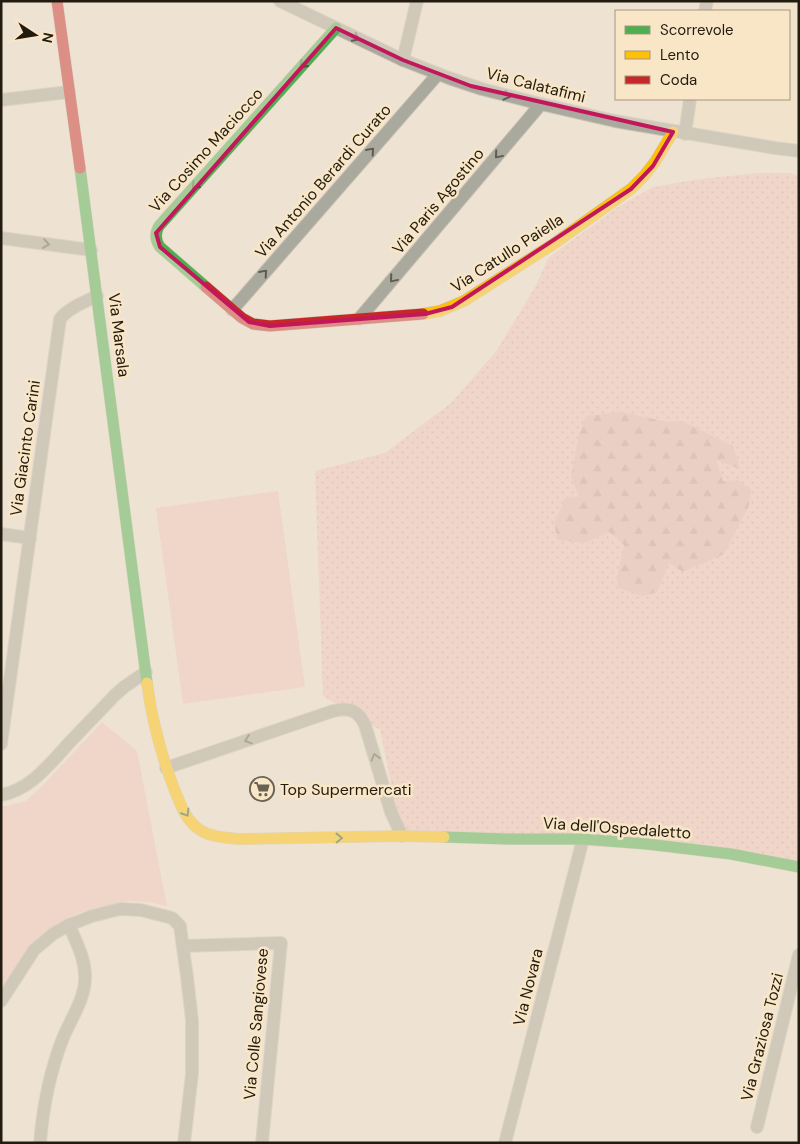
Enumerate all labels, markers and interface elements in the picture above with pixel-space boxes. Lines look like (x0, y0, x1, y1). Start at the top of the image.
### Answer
north arrow (10, 10, 60, 60)
legend (615, 10, 790, 100)
text: Scorrevole (660, 20, 734, 40)
text: N (38, 31, 58, 45)
one-way arrow (350, 32, 359, 42)
text: Lento (660, 45, 699, 65)
one-way arrow (300, 59, 309, 68)
street label: Via Calatafimi (484, 62, 588, 108)
text: Coda (660, 70, 697, 90)
street label: Via Cosimo Maciocco (144, 83, 268, 217)
one-way arrow (502, 90, 511, 101)
street label: Via Antonio Berardi Curato (250, 100, 396, 262)
street label: Via Paris Agostino (387, 144, 489, 258)
one-way arrow (365, 147, 374, 156)
one-way arrow (495, 149, 504, 158)
one-way arrow (192, 180, 201, 189)
street label: Via Catullo Paiella (447, 209, 567, 297)
one-way arrow (43, 238, 51, 249)
one-way arrow (258, 270, 267, 279)
one-way arrow (390, 273, 399, 282)
street label: Via Marsala (103, 292, 135, 378)
street label: Via Giacinto Carini (5, 379, 45, 517)
one-way arrow (245, 734, 253, 744)
one-way arrow (370, 754, 380, 762)
supermarket icon: Top Supermercati (249, 776, 275, 802)
place label: Top Supermercati (280, 779, 411, 800)
one-way arrow (179, 807, 189, 816)
street label: Via dell'Ospedaletto (542, 812, 692, 844)
one-way arrow (335, 832, 343, 843)
street label: Via Novara (508, 946, 548, 1028)
street label: Via Colle Sangiovese (239, 947, 273, 1101)
street label: Via Graziosa Tozzi (736, 971, 788, 1103)

